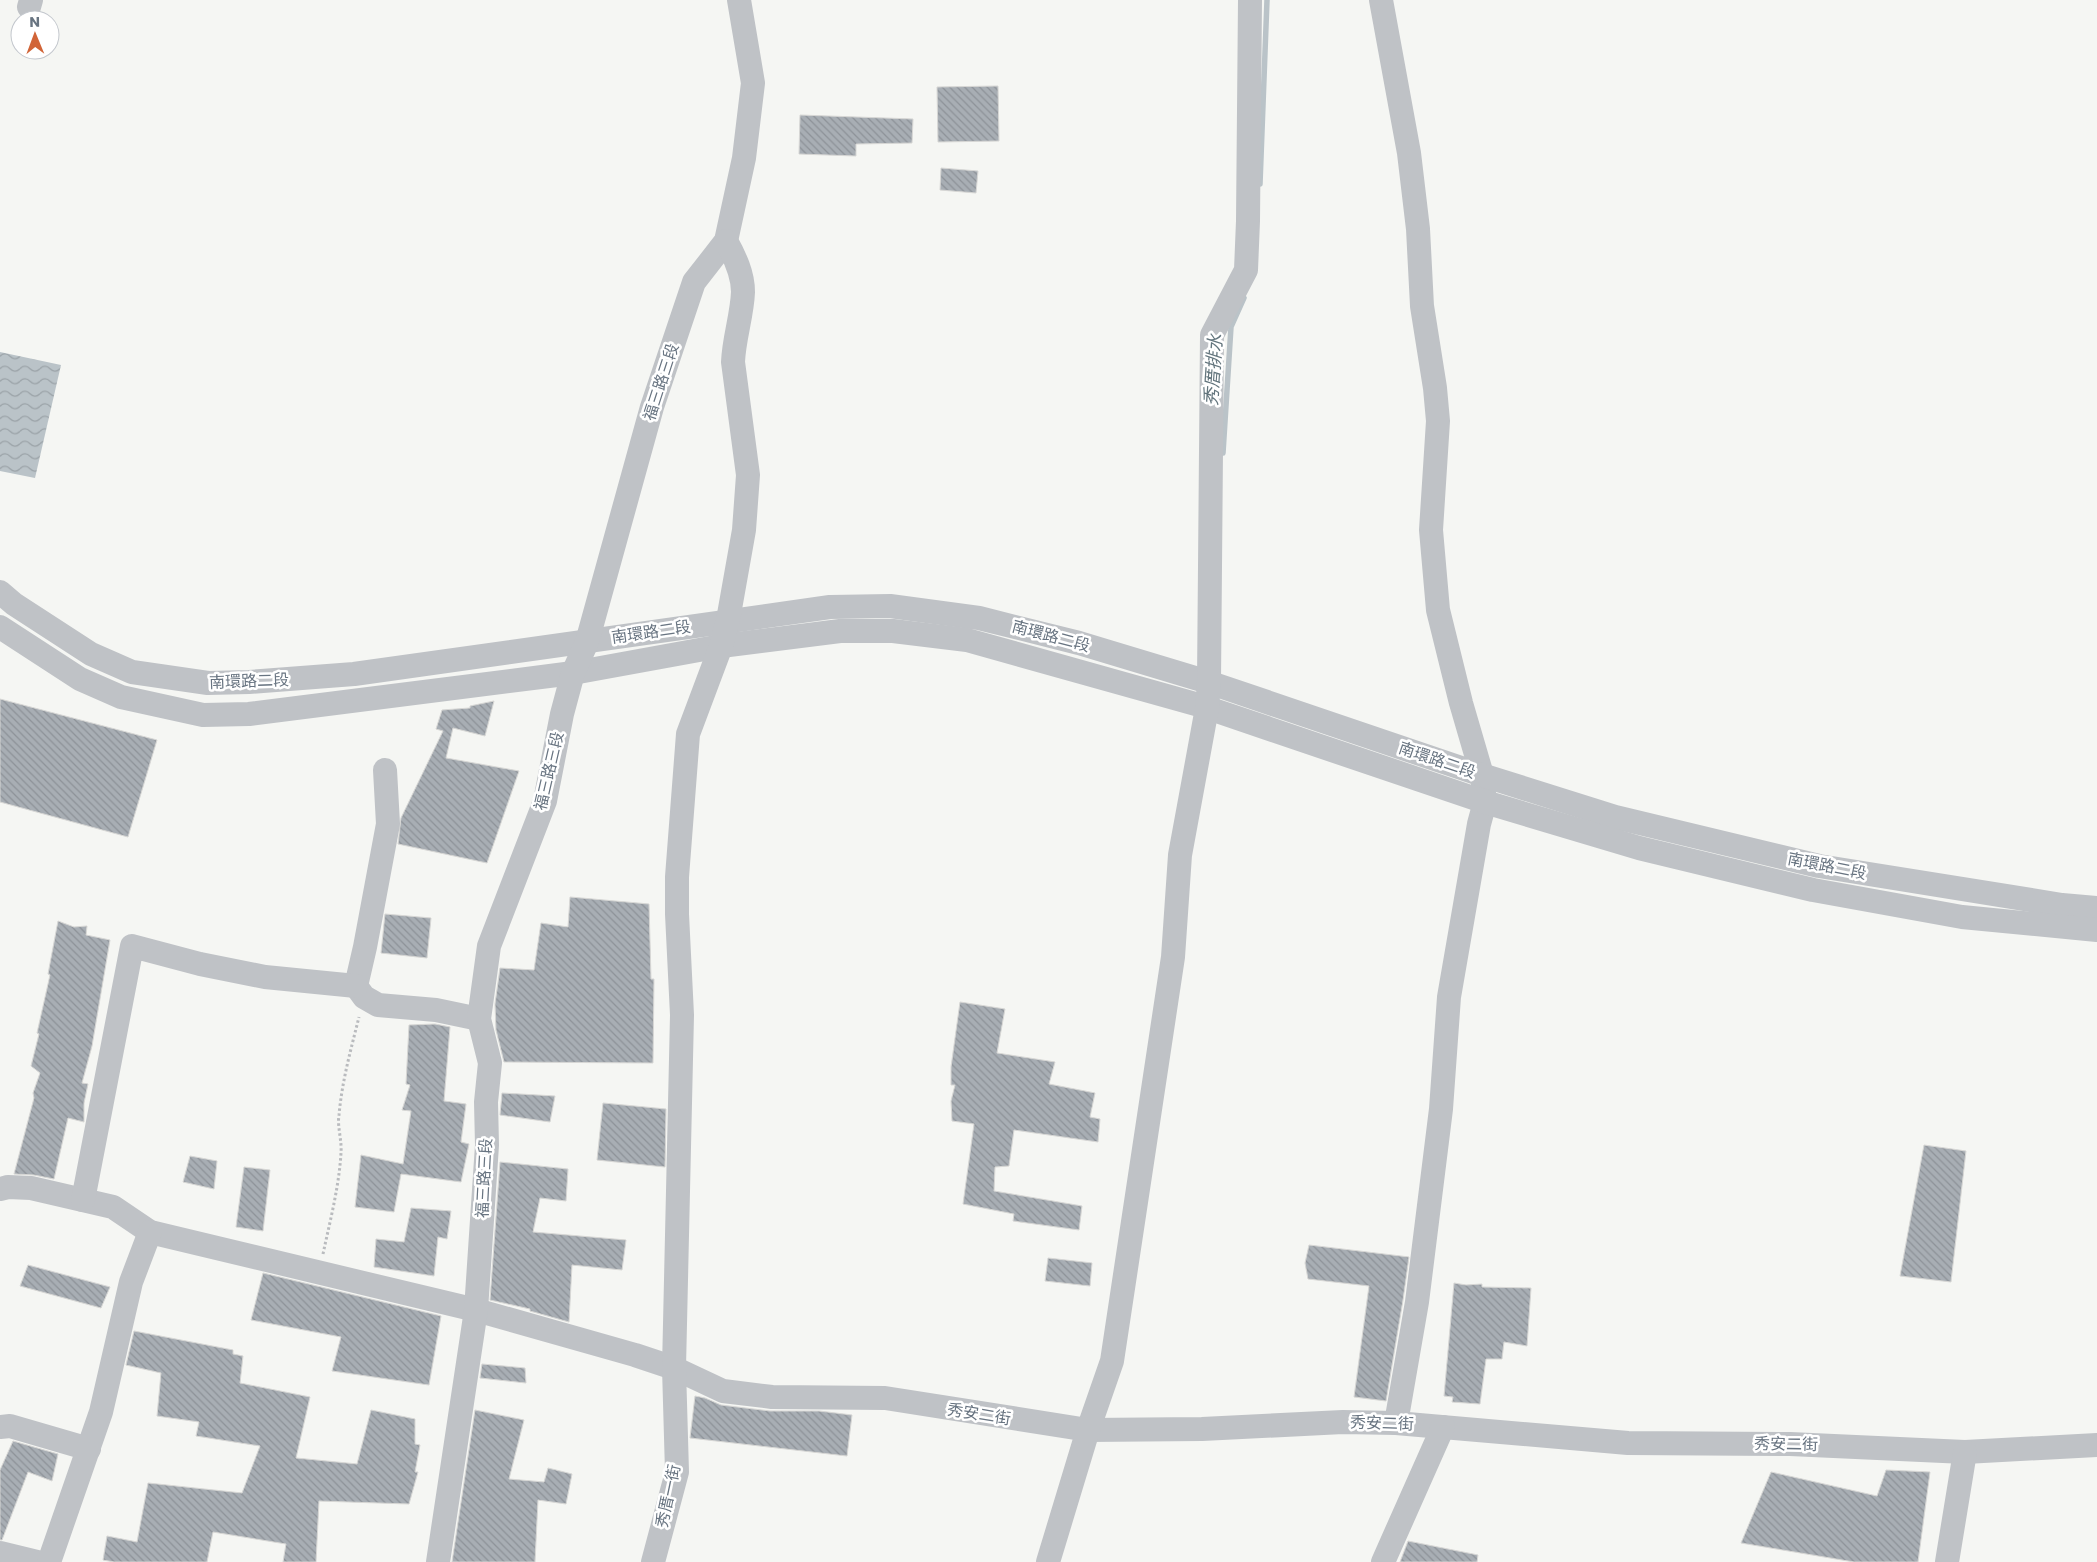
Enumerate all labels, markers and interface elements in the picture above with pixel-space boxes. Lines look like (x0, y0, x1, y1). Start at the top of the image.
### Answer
north arrow (10, 10, 60, 60)
text: N (29, 12, 40, 32)
water label: 秀厝排水 (1198, 332, 1228, 407)
street label: 福三路三段 (638, 340, 684, 424)
street label: 南環路二段 (610, 615, 692, 649)
street label: 南環路二段 (1009, 615, 1093, 657)
street label: 南環路二段 (209, 668, 289, 694)
street label: 福三路三段 (529, 729, 569, 813)
street label: 南環路二段 (1395, 736, 1479, 784)
street label: 南環路二段 (1786, 847, 1868, 885)
street label: 福三路三段 (470, 1137, 498, 1219)
street label: 秀安二街 (946, 1398, 1012, 1430)
street label: 秀安二街 (1350, 1410, 1414, 1436)
street label: 秀安二街 (1754, 1432, 1818, 1456)
street label: 秀厝一街 (650, 1462, 686, 1530)

